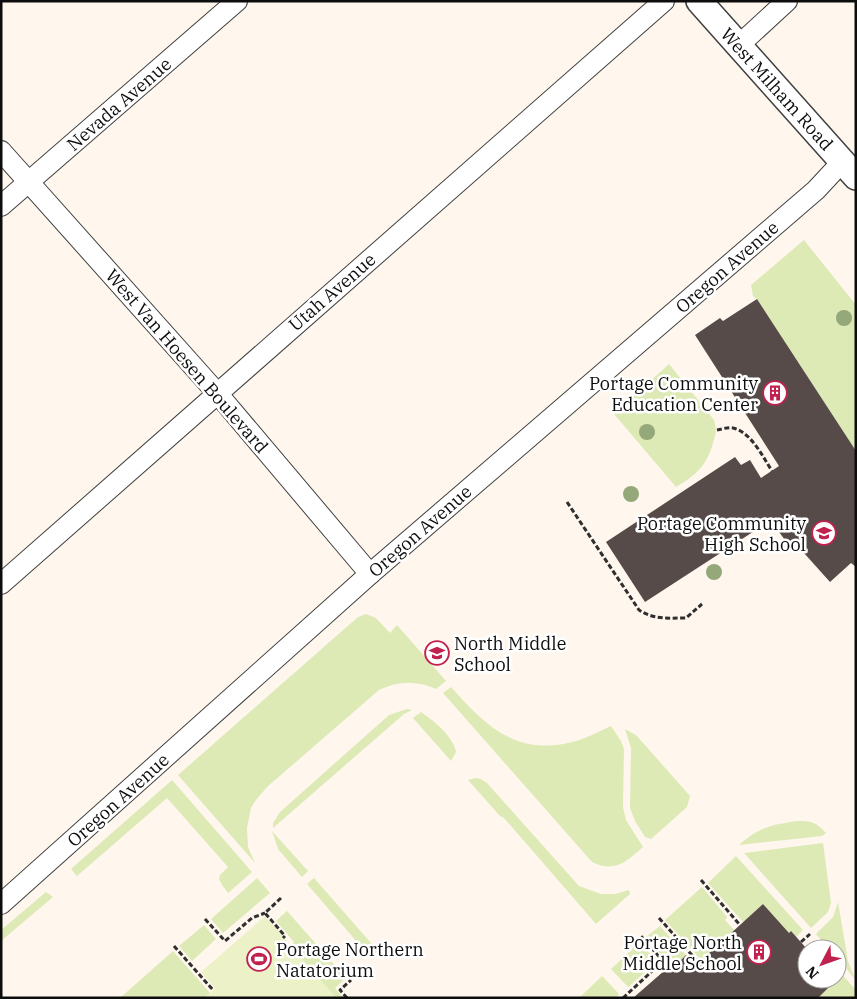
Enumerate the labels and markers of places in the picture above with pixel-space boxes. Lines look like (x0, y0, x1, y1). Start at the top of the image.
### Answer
place label: Portage Community Education Center (589, 372, 758, 416)
building icon: Portage Community Education Center (762, 380, 788, 406)
place label: Portage Community High School (637, 512, 806, 556)
school or university icon: Portage Community High School (811, 520, 837, 546)
place label: North Middle School (454, 632, 566, 676)
school or university icon: North Middle School (424, 640, 450, 666)
place label: Portage North Middle School (623, 931, 742, 975)
place label: Portage Northern Natatorium (276, 938, 424, 982)
building icon: Portage North Middle School (746, 939, 772, 965)
sports icon: Portage Northern Natatorium (246, 946, 272, 972)

